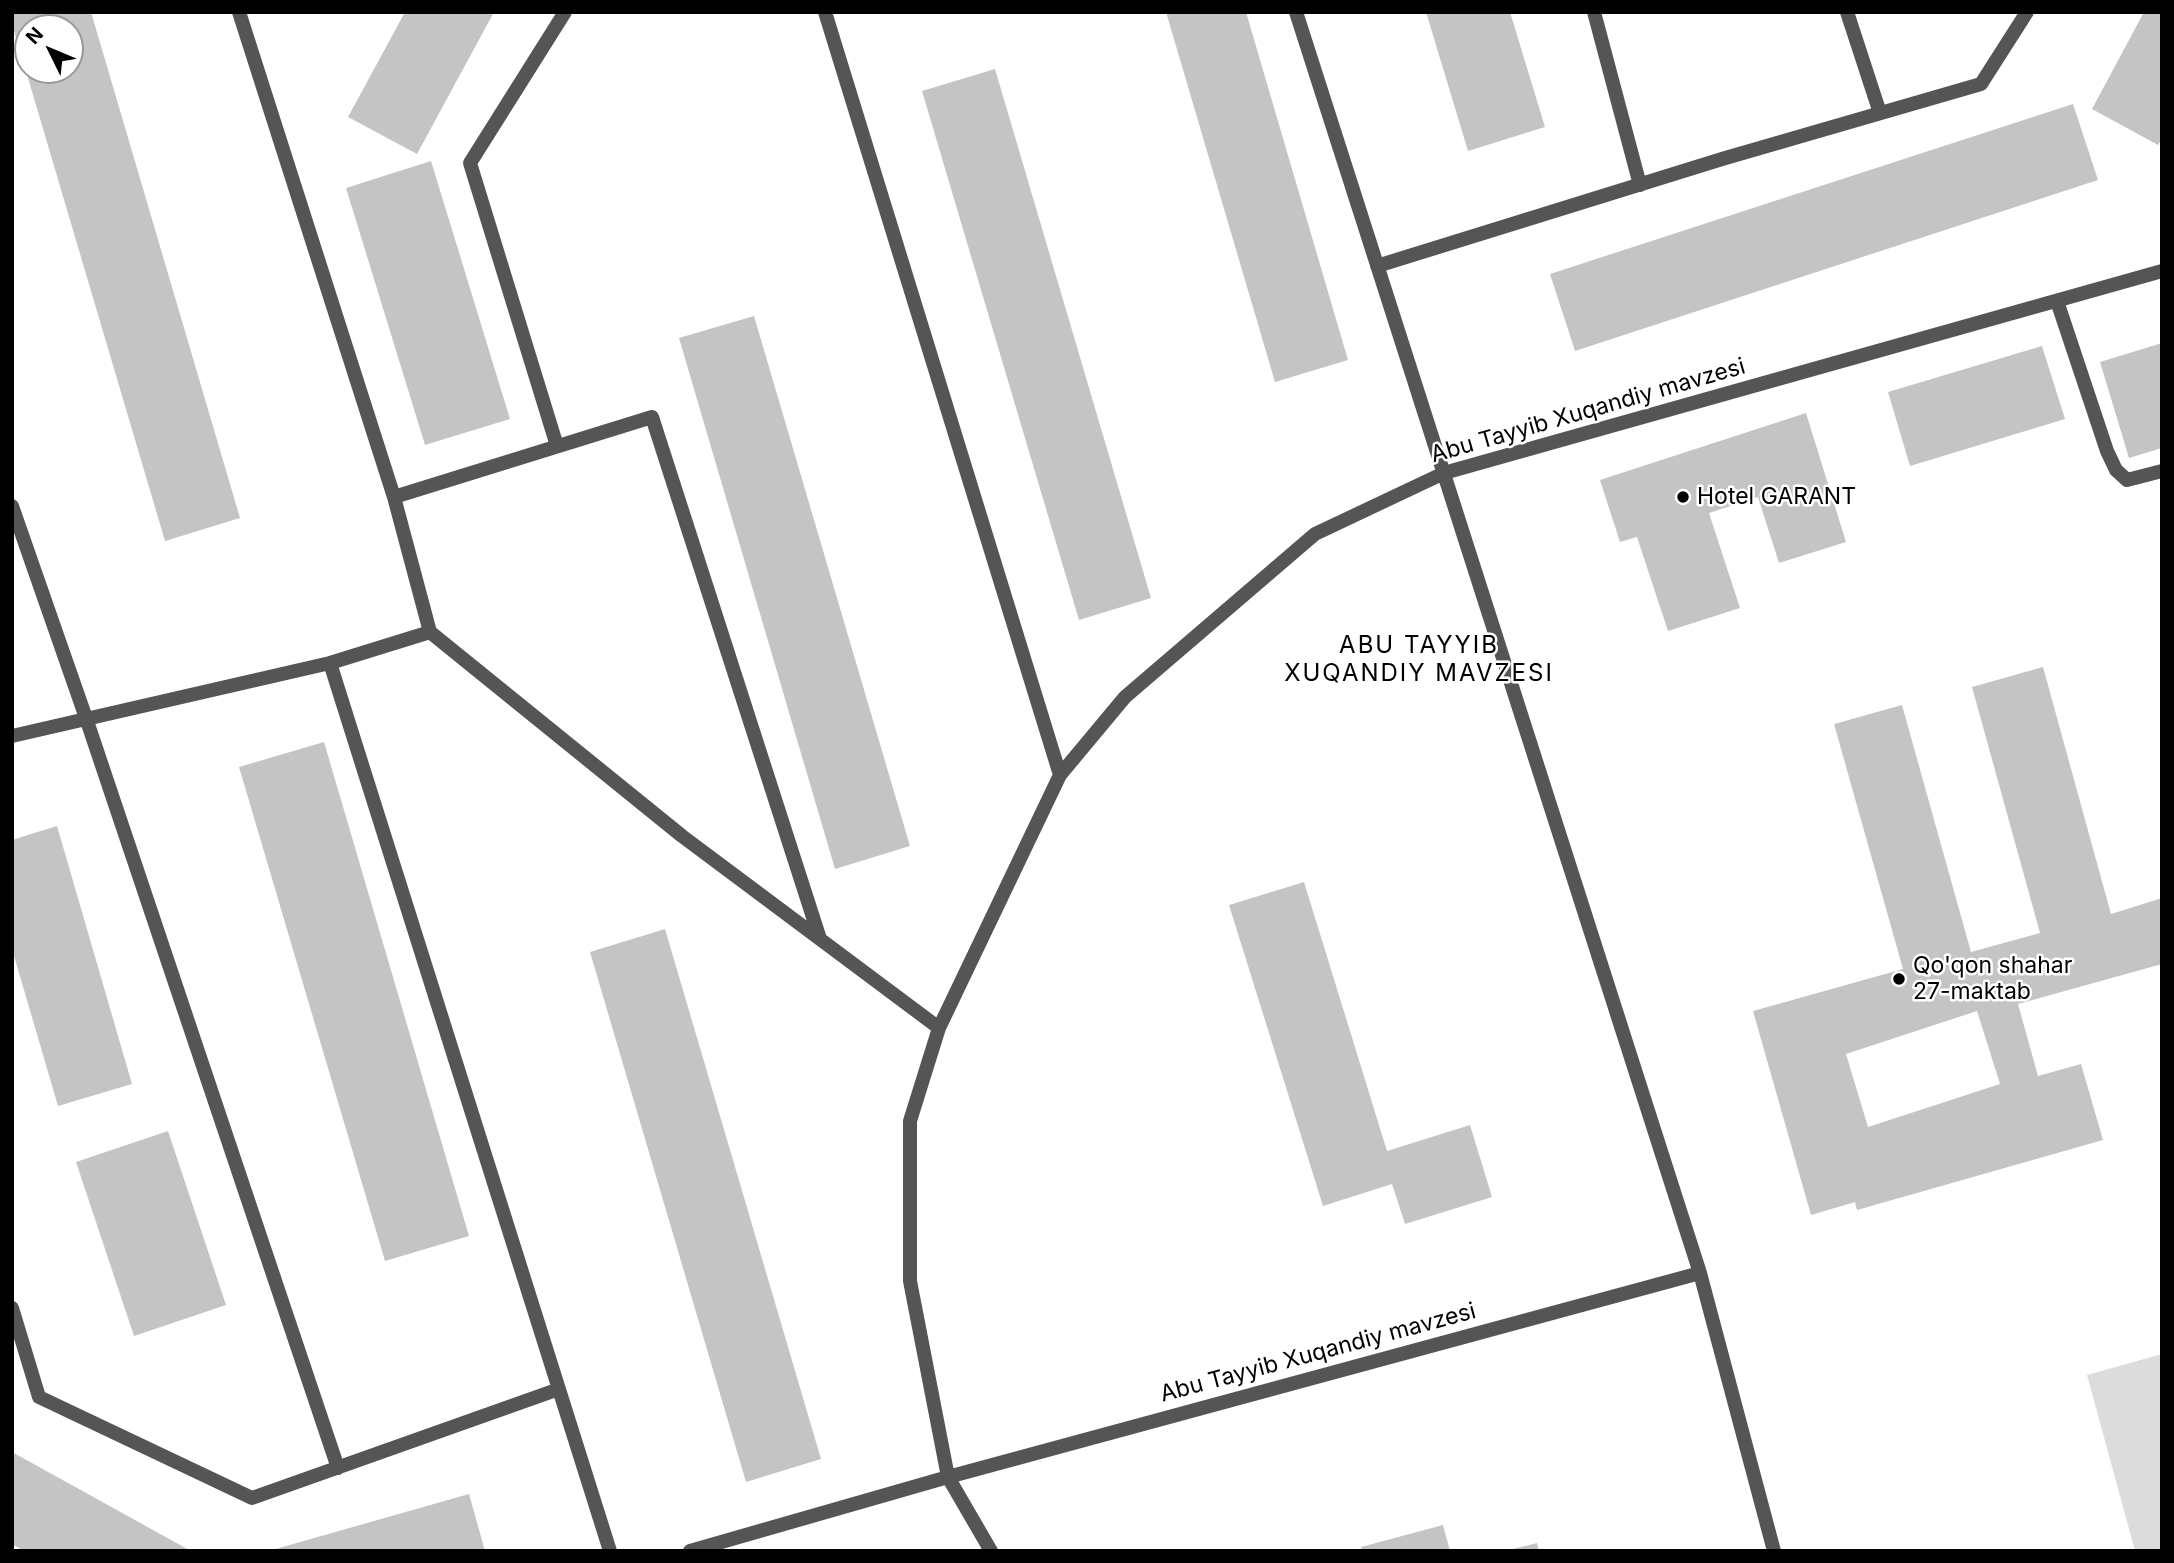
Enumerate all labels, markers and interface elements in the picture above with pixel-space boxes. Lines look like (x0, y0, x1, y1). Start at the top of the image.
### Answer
north arrow (14, 14, 84, 84)
text: N (21, 23, 48, 49)
street label: Abu Tayyib Xuqandiy mavzesi (1428, 353, 1748, 469)
place label: Hotel GARANT (1697, 483, 1856, 511)
marker: Hotel GARANT (1675, 489, 1691, 505)
district label: ABU TAYYIB XUQANDIY MAVZESI (1286, 632, 1552, 688)
place label: Qo'qon shahar 27-maktab (1913, 952, 2072, 1006)
marker: Qo'qon shahar 27-maktab (1891, 971, 1907, 987)
street label: Abu Tayyib Xuqandiy mavzesi (1157, 1298, 1479, 1408)

